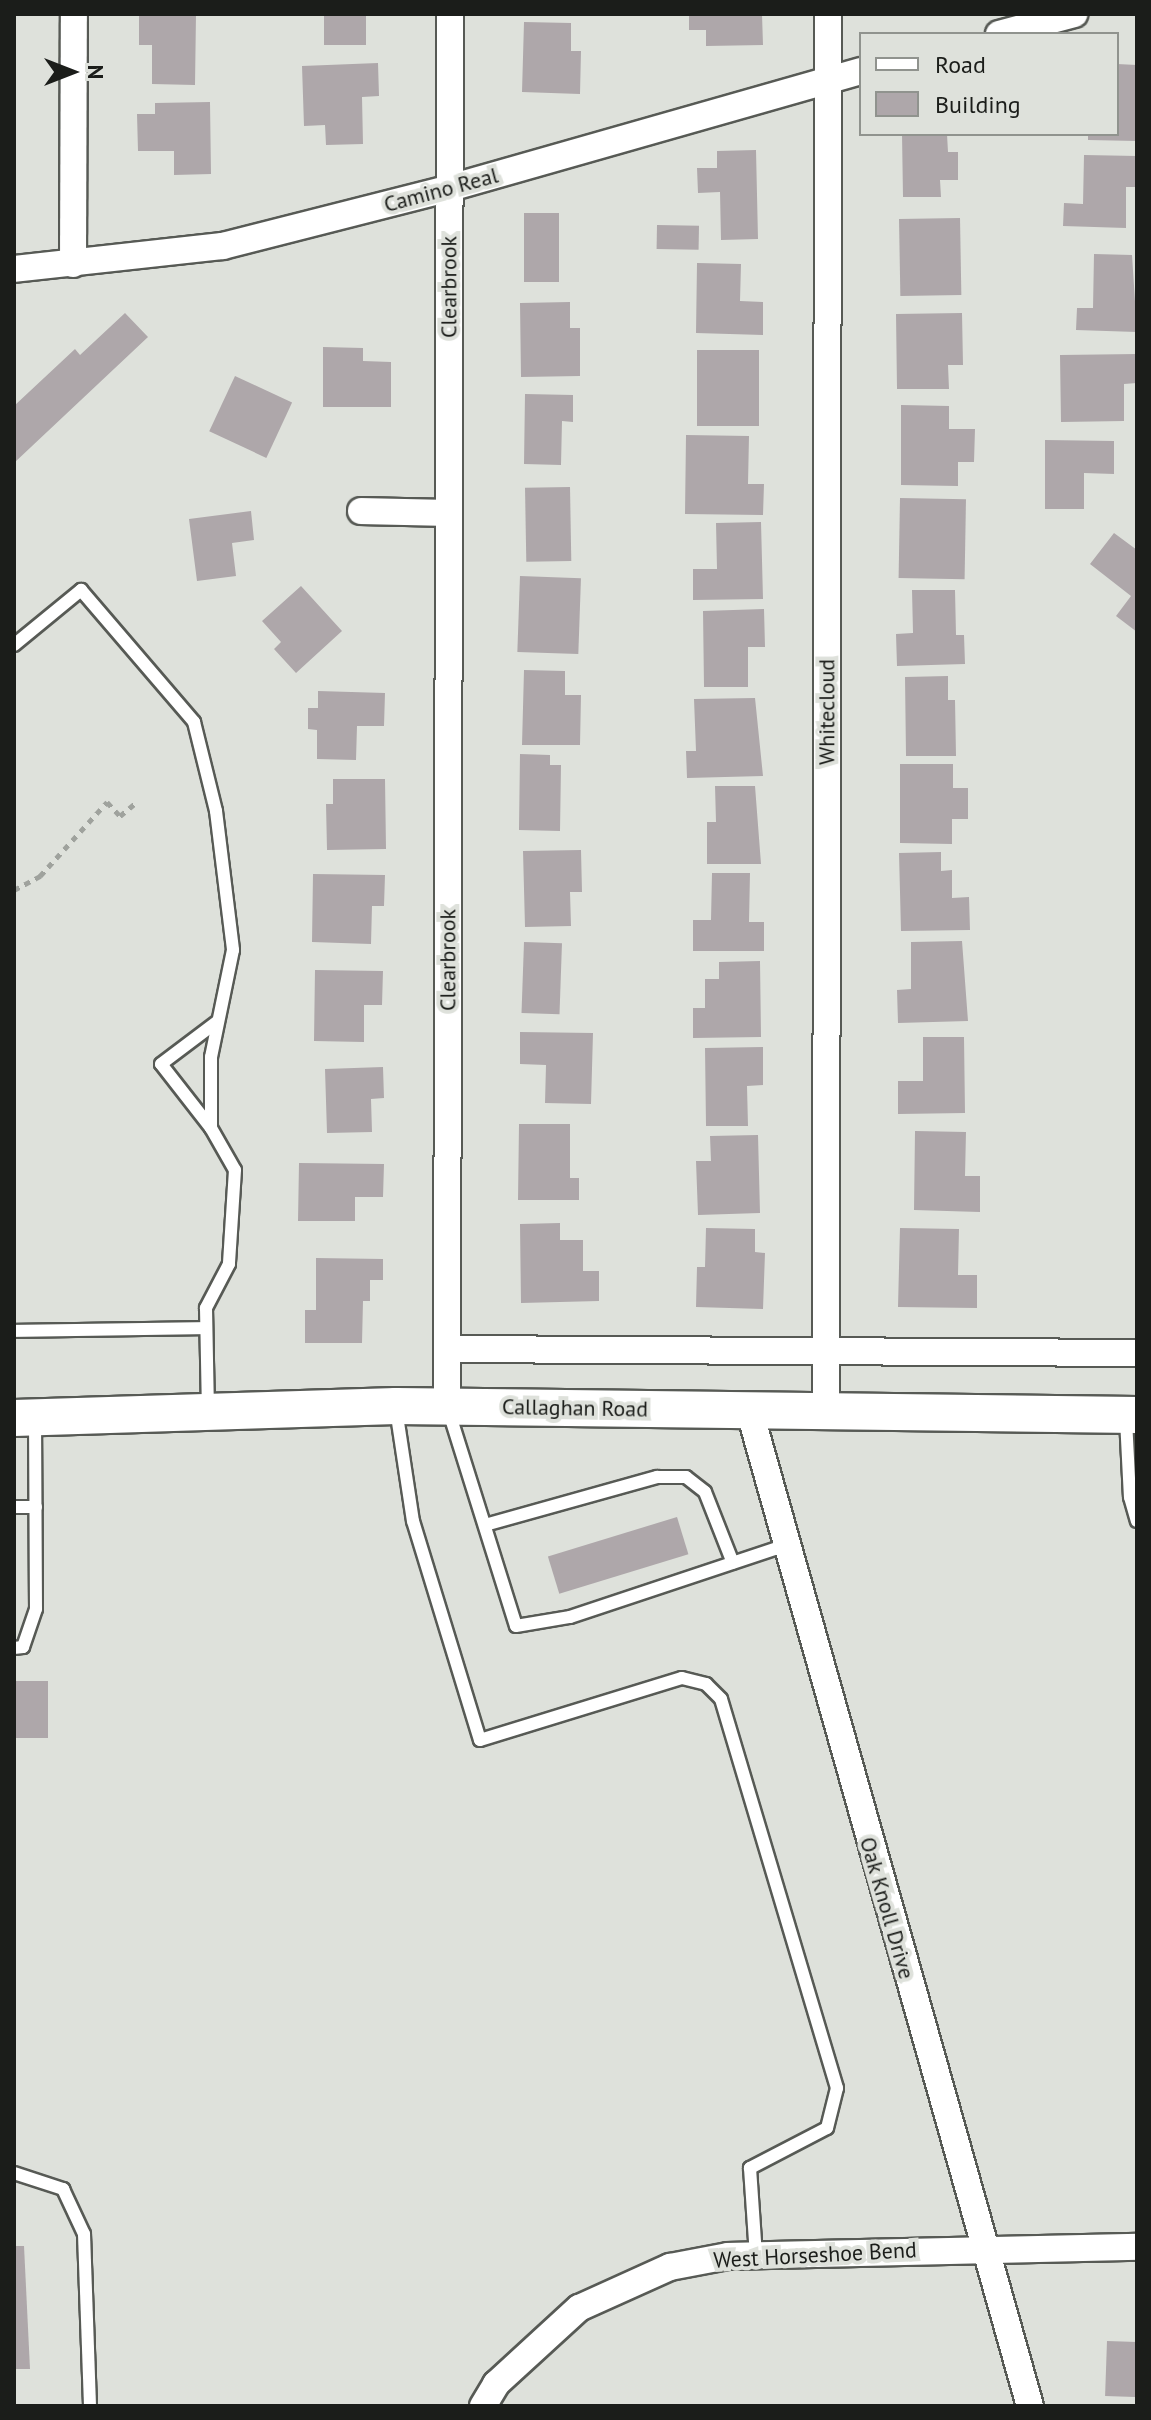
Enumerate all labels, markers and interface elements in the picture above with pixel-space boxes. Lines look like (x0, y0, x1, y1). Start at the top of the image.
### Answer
north arrow (32, 32, 112, 112)
legend (859, 32, 1119, 136)
text: Road (935, 49, 986, 80)
text: N (82, 65, 110, 79)
text: Building (935, 89, 1021, 120)
street label: Camino Real (381, 162, 501, 218)
street label: Clearbrook (436, 236, 462, 338)
street label: Whitecloud (814, 659, 840, 765)
street label: Clearbrook (435, 909, 461, 1011)
street label: Callaghan Road (502, 1394, 648, 1422)
street label: Oak Knoll Drive (854, 1834, 920, 1982)
street label: West Horseshoe Bend (713, 2236, 917, 2274)

